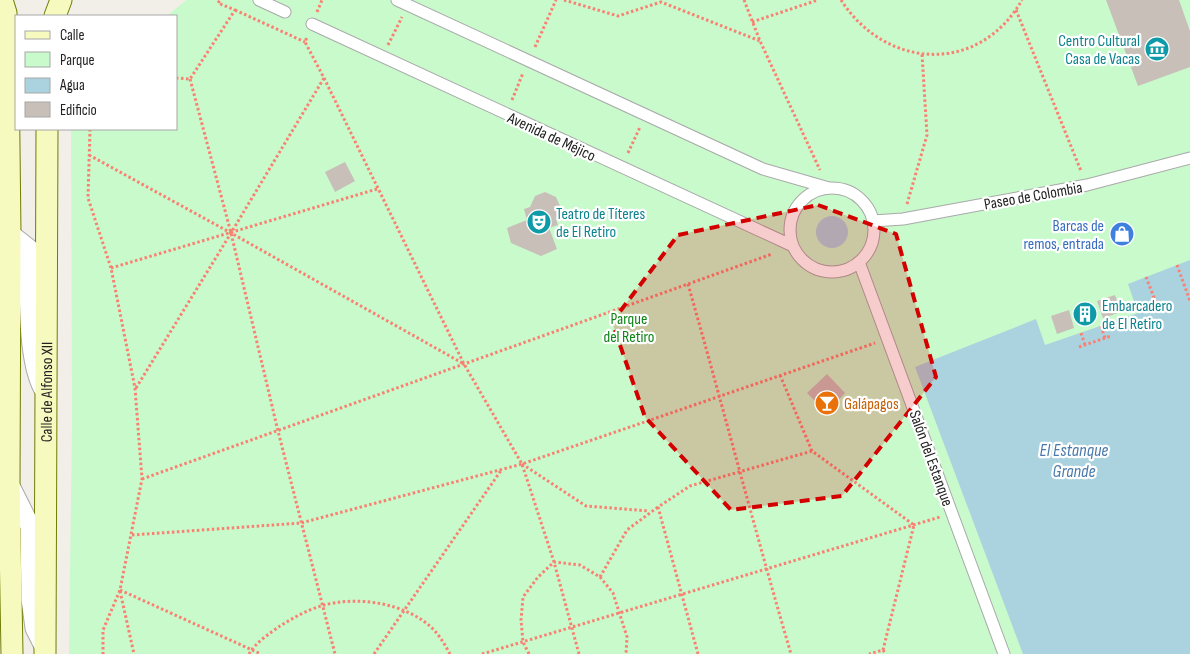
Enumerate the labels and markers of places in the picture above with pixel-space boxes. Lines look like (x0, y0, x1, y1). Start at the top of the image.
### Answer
place label: Centro Cultural Casa de Vacas (1058, 32, 1140, 69)
museum icon: Centro Cultural Casa de Vacas (1144, 36, 1170, 62)
place label: Teatro de Títeres de El Retiro (556, 205, 646, 242)
theatre icon: Teatro de Títeres de El Retiro (526, 209, 552, 235)
place label: Barcas de remos, entrada (1023, 217, 1104, 254)
shop icon: Barcas de remos, entrada (1109, 221, 1135, 247)
place label: Embarcadero de El Retiro (1102, 297, 1172, 334)
building icon: Embarcadero de El Retiro (1072, 301, 1098, 327)
bar icon: Galápagos (814, 390, 840, 416)
place label: Galápagos (844, 395, 899, 414)

